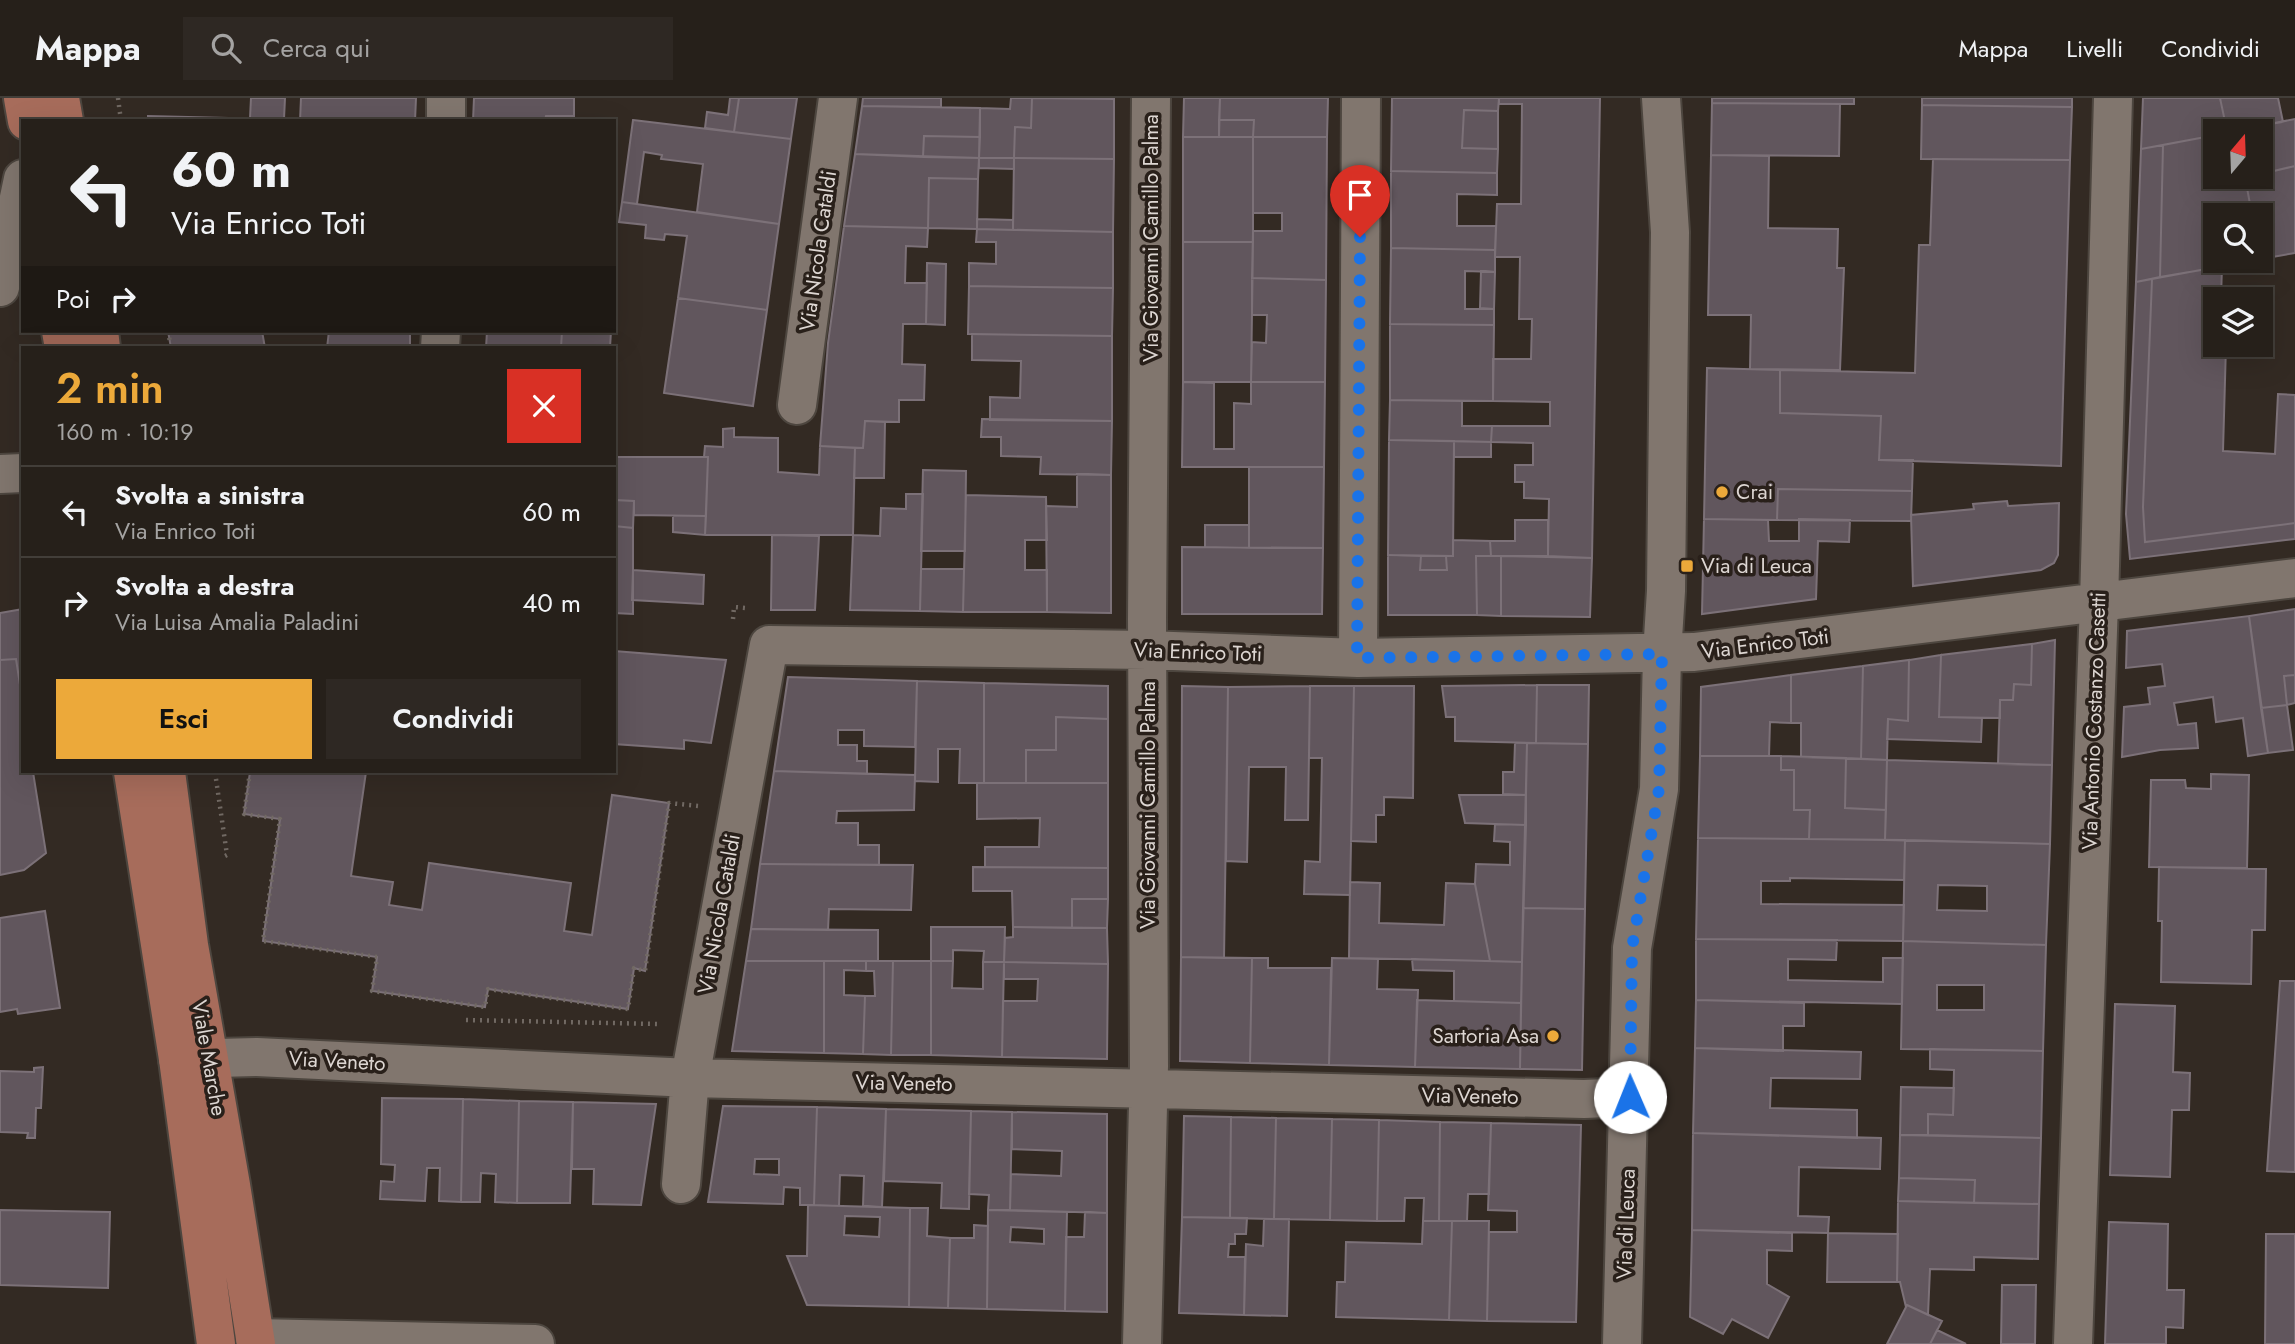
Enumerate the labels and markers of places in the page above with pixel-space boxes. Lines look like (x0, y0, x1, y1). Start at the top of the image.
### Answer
pin (1330, 165, 1390, 237)
place label: Crai (1736, 477, 1773, 507)
marker: Crai (1714, 484, 1730, 500)
place label: Via di Leuca (1701, 551, 1812, 581)
marker: Via di Leuca (1679, 558, 1695, 574)
place label: Sartoria Asa (1432, 1021, 1539, 1051)
marker: Sartoria Asa (1545, 1028, 1561, 1044)

